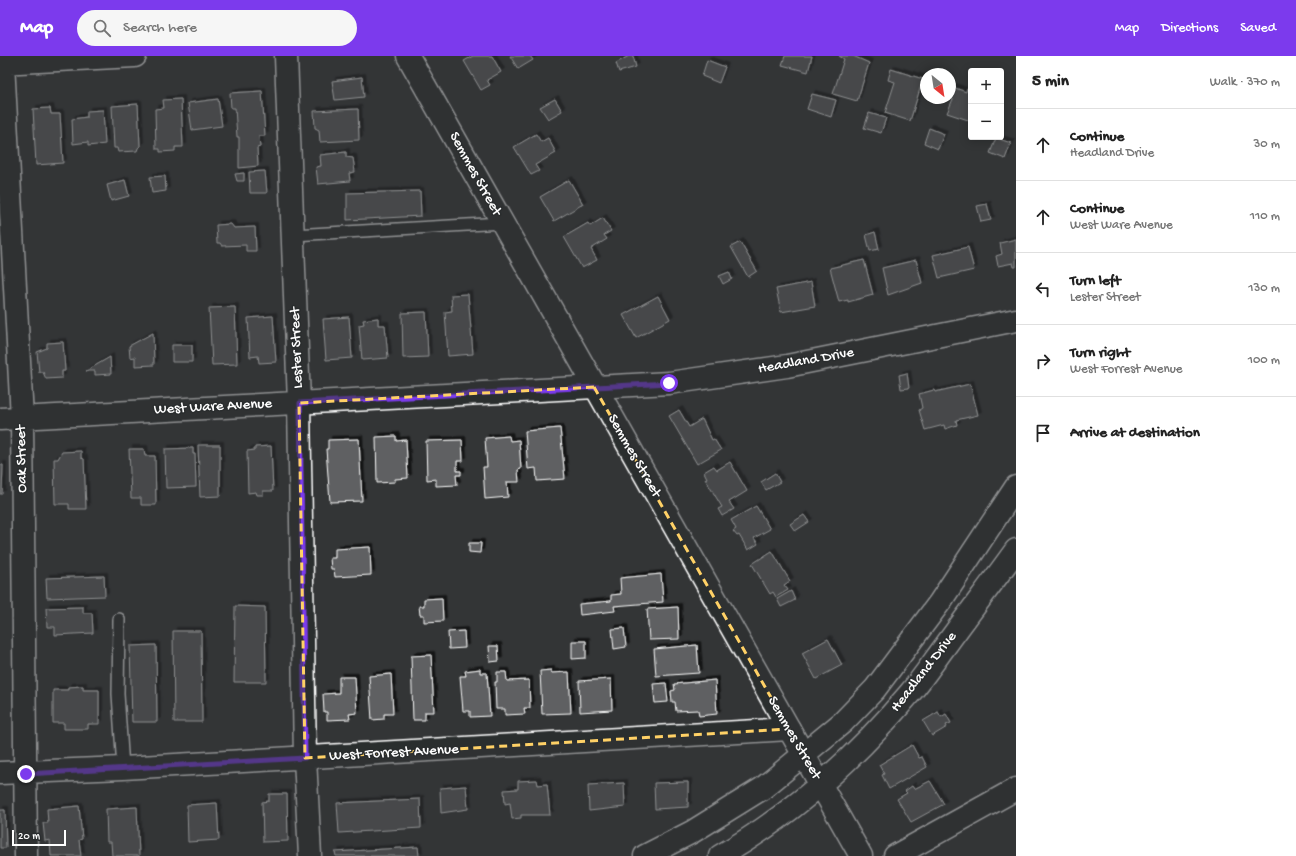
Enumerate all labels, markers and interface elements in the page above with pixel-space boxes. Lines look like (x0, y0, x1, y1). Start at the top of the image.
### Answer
search box (77, 10, 357, 46)
text: Map (20, 17, 53, 40)
icon: search (91, 17, 113, 39)
text: Search here (123, 19, 197, 37)
text: Map (1115, 20, 1139, 37)
text: Directions (1161, 20, 1218, 37)
text: Saved (1240, 20, 1276, 37)
north arrow (920, 68, 956, 104)
map controls (968, 68, 1004, 140)
button: + (968, 68, 1004, 104)
text: 5 min (1032, 72, 1069, 92)
text: Walk · 370 m (1210, 75, 1280, 90)
button: − (968, 104, 1004, 140)
text: Continue (1070, 128, 1124, 146)
street label: Semmes Street (445, 129, 506, 221)
icon: ahead (1032, 134, 1054, 156)
text: 30 m (1254, 137, 1280, 152)
text: Headland Drive (1070, 146, 1154, 161)
text: Continue (1070, 200, 1124, 218)
icon: ahead (1032, 206, 1054, 228)
text: 110 m (1250, 209, 1280, 224)
text: West Ware Avenue (1070, 218, 1173, 233)
text: Turn left (1070, 272, 1121, 290)
icon: left (1032, 278, 1054, 300)
text: 130 m (1248, 281, 1280, 296)
text: Lester Street (1070, 290, 1141, 305)
street label: Lester Street (287, 305, 307, 389)
street label: Headland Drive (757, 344, 856, 378)
text: Turn right (1070, 344, 1130, 362)
icon: right (1032, 350, 1054, 372)
text: 100 m (1248, 353, 1280, 368)
text: West Forrest Avenue (1070, 362, 1183, 377)
route start (660, 374, 678, 392)
street label: West Ware Avenue (153, 395, 273, 419)
street label: Semmes Street (603, 411, 666, 502)
icon: arrive (1032, 422, 1054, 444)
street label: Oak Street (12, 423, 32, 493)
text: Arrive at destination (1070, 424, 1200, 442)
street label: Headland Drive (887, 628, 961, 716)
street label: Semmes Street (763, 693, 826, 784)
street label: West Forrest Avenue (329, 741, 460, 765)
route end (17, 765, 35, 783)
scale bar (12, 828, 66, 847)
text: 20 m (18, 831, 40, 843)

